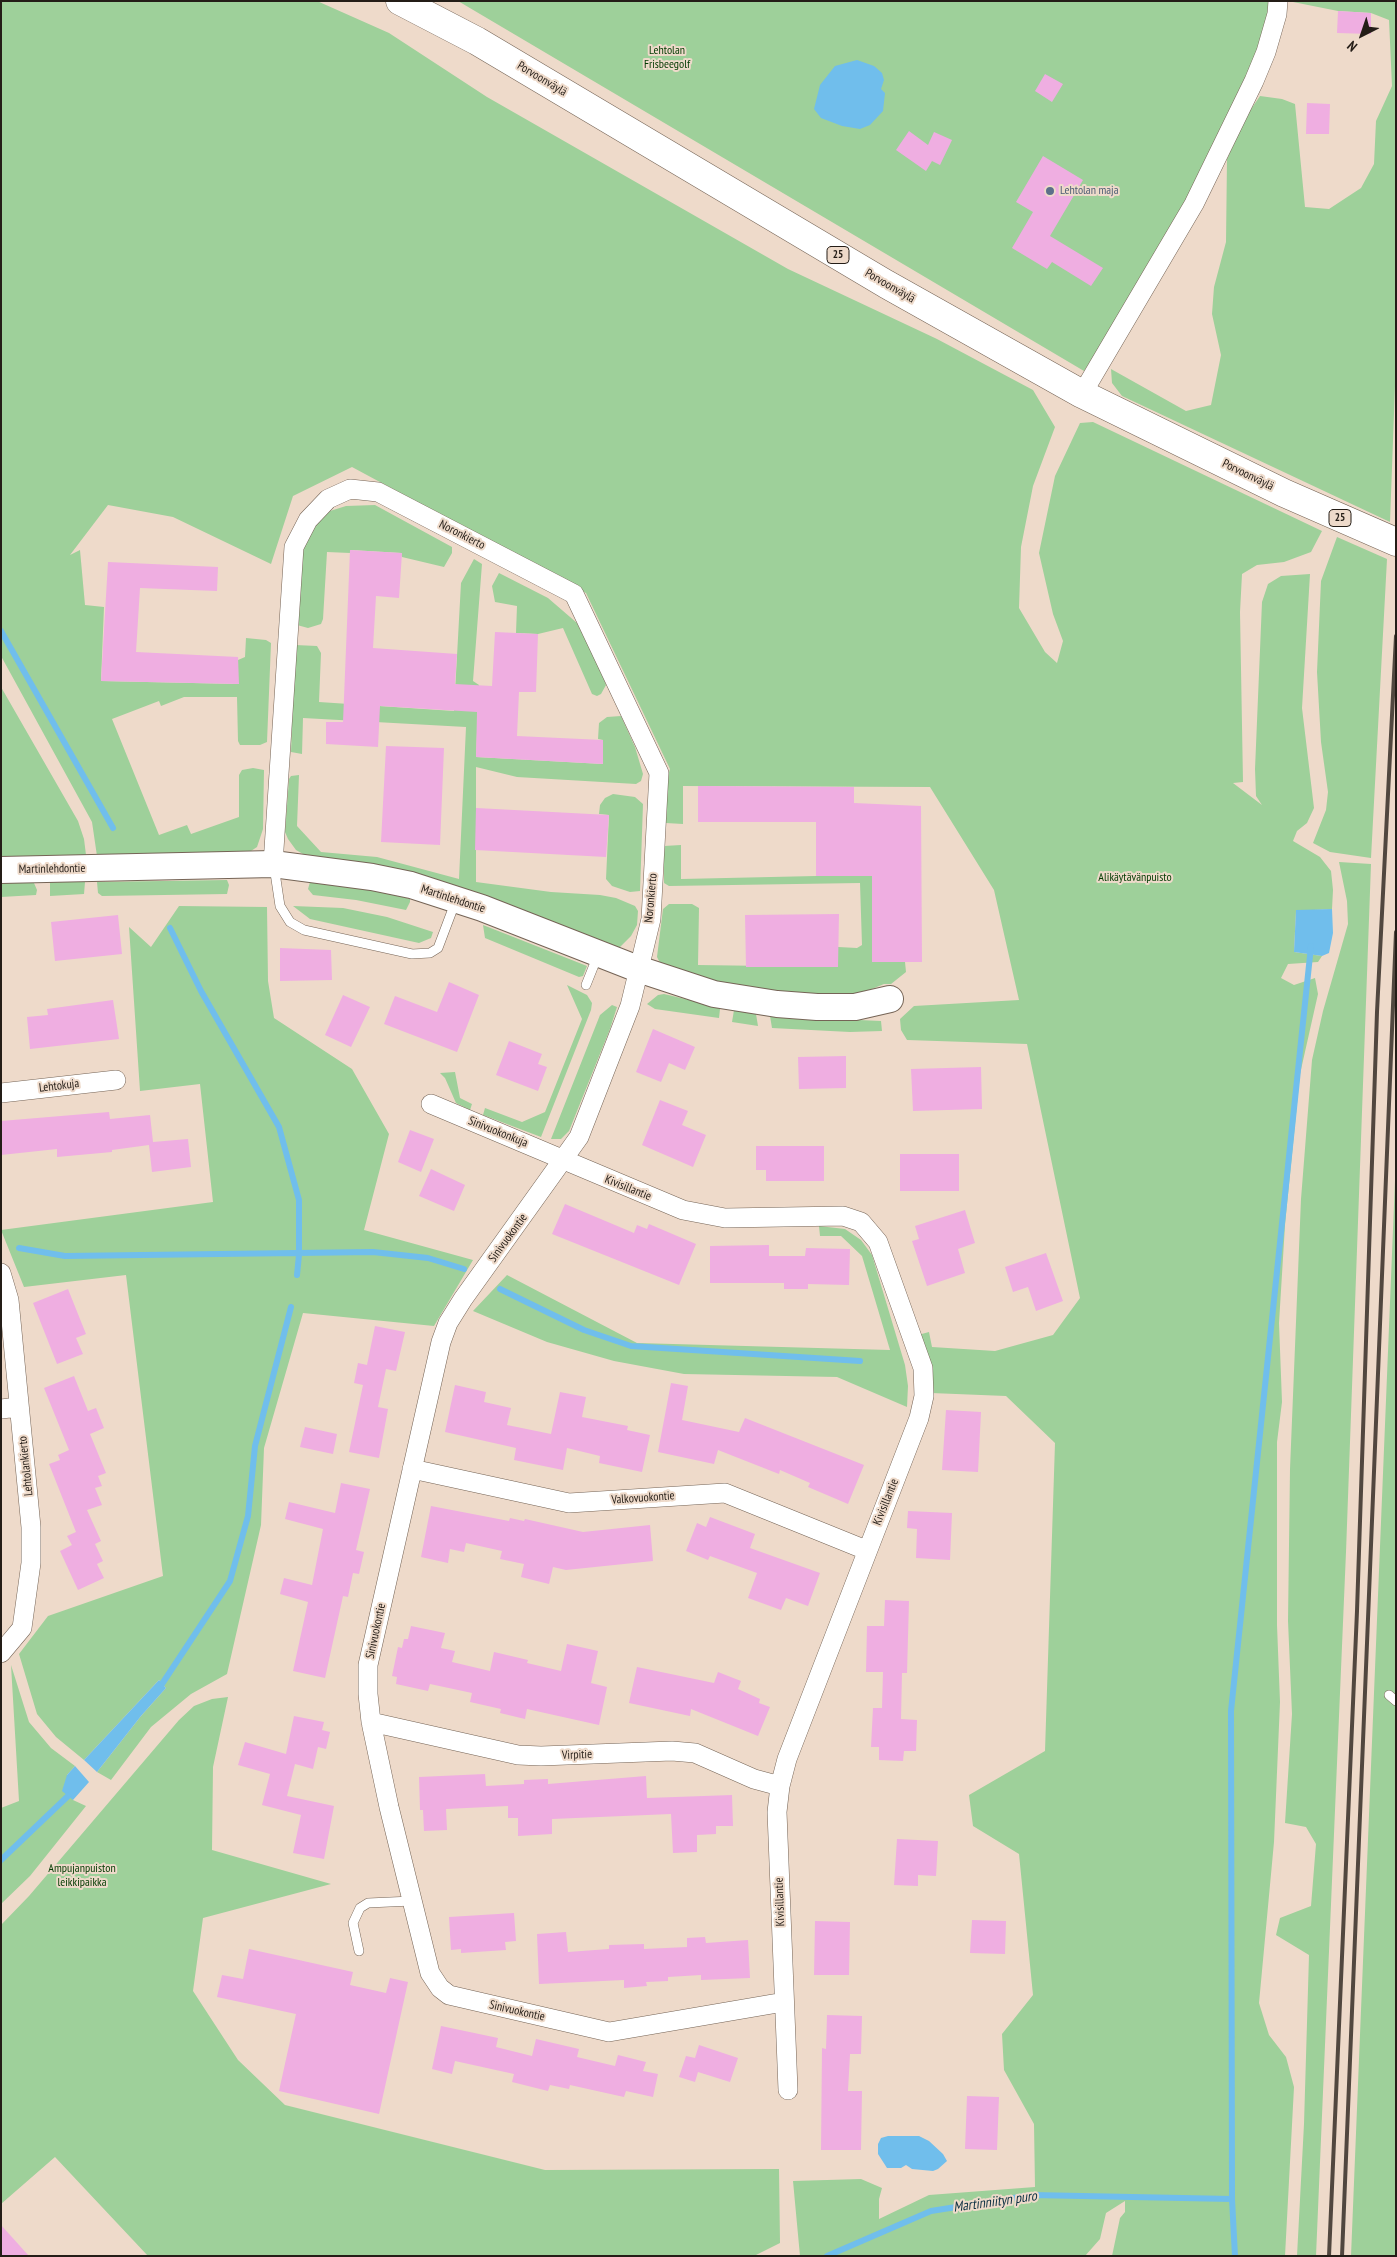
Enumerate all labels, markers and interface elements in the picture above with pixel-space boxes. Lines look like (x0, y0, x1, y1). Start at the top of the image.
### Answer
north arrow (1337, 10, 1387, 60)
text: N (1343, 37, 1361, 56)
park label: Lehtolan Frisbeegolf (644, 44, 690, 72)
street label: Porvoonväylä (515, 59, 569, 99)
place label: Lehtolan maja (1060, 184, 1118, 198)
marker: Lehtolan maja (1044, 185, 1056, 197)
road number: 25 (827, 246, 849, 264)
street label: Porvoonväylä (862, 266, 918, 306)
street label: Porvoonväylä (1220, 456, 1276, 494)
road number: 25 (1329, 509, 1351, 526)
street label: Noronkierto (437, 517, 487, 553)
street label: Martinlehdontie (19, 861, 85, 877)
park label: Alikäytävänpuisto (1098, 871, 1172, 885)
street label: Noronkierto (642, 873, 660, 923)
street label: Martinlehdontie (419, 882, 487, 916)
street label: Lehtokuja (38, 1076, 80, 1096)
street label: Sinivuokonkuja (466, 1114, 530, 1150)
street label: Kivisillantie (603, 1172, 653, 1204)
street label: Sinivuokontie (486, 1211, 530, 1265)
street label: Lehtolankierto (16, 1435, 36, 1497)
street label: Kivisillantie (870, 1477, 902, 1527)
street label: Valkovuokontie (611, 1489, 675, 1507)
street label: Sinivuokontie (363, 1602, 389, 1660)
street label: Virpitie (562, 1747, 592, 1763)
park label: Ampujanpuiston leikkipaikka (48, 1862, 116, 1890)
street label: Kivisillantie (772, 1877, 788, 1927)
street label: Sinivuokontie (488, 1998, 546, 2024)
water label: Martinniityn puro (952, 2188, 1038, 2216)

